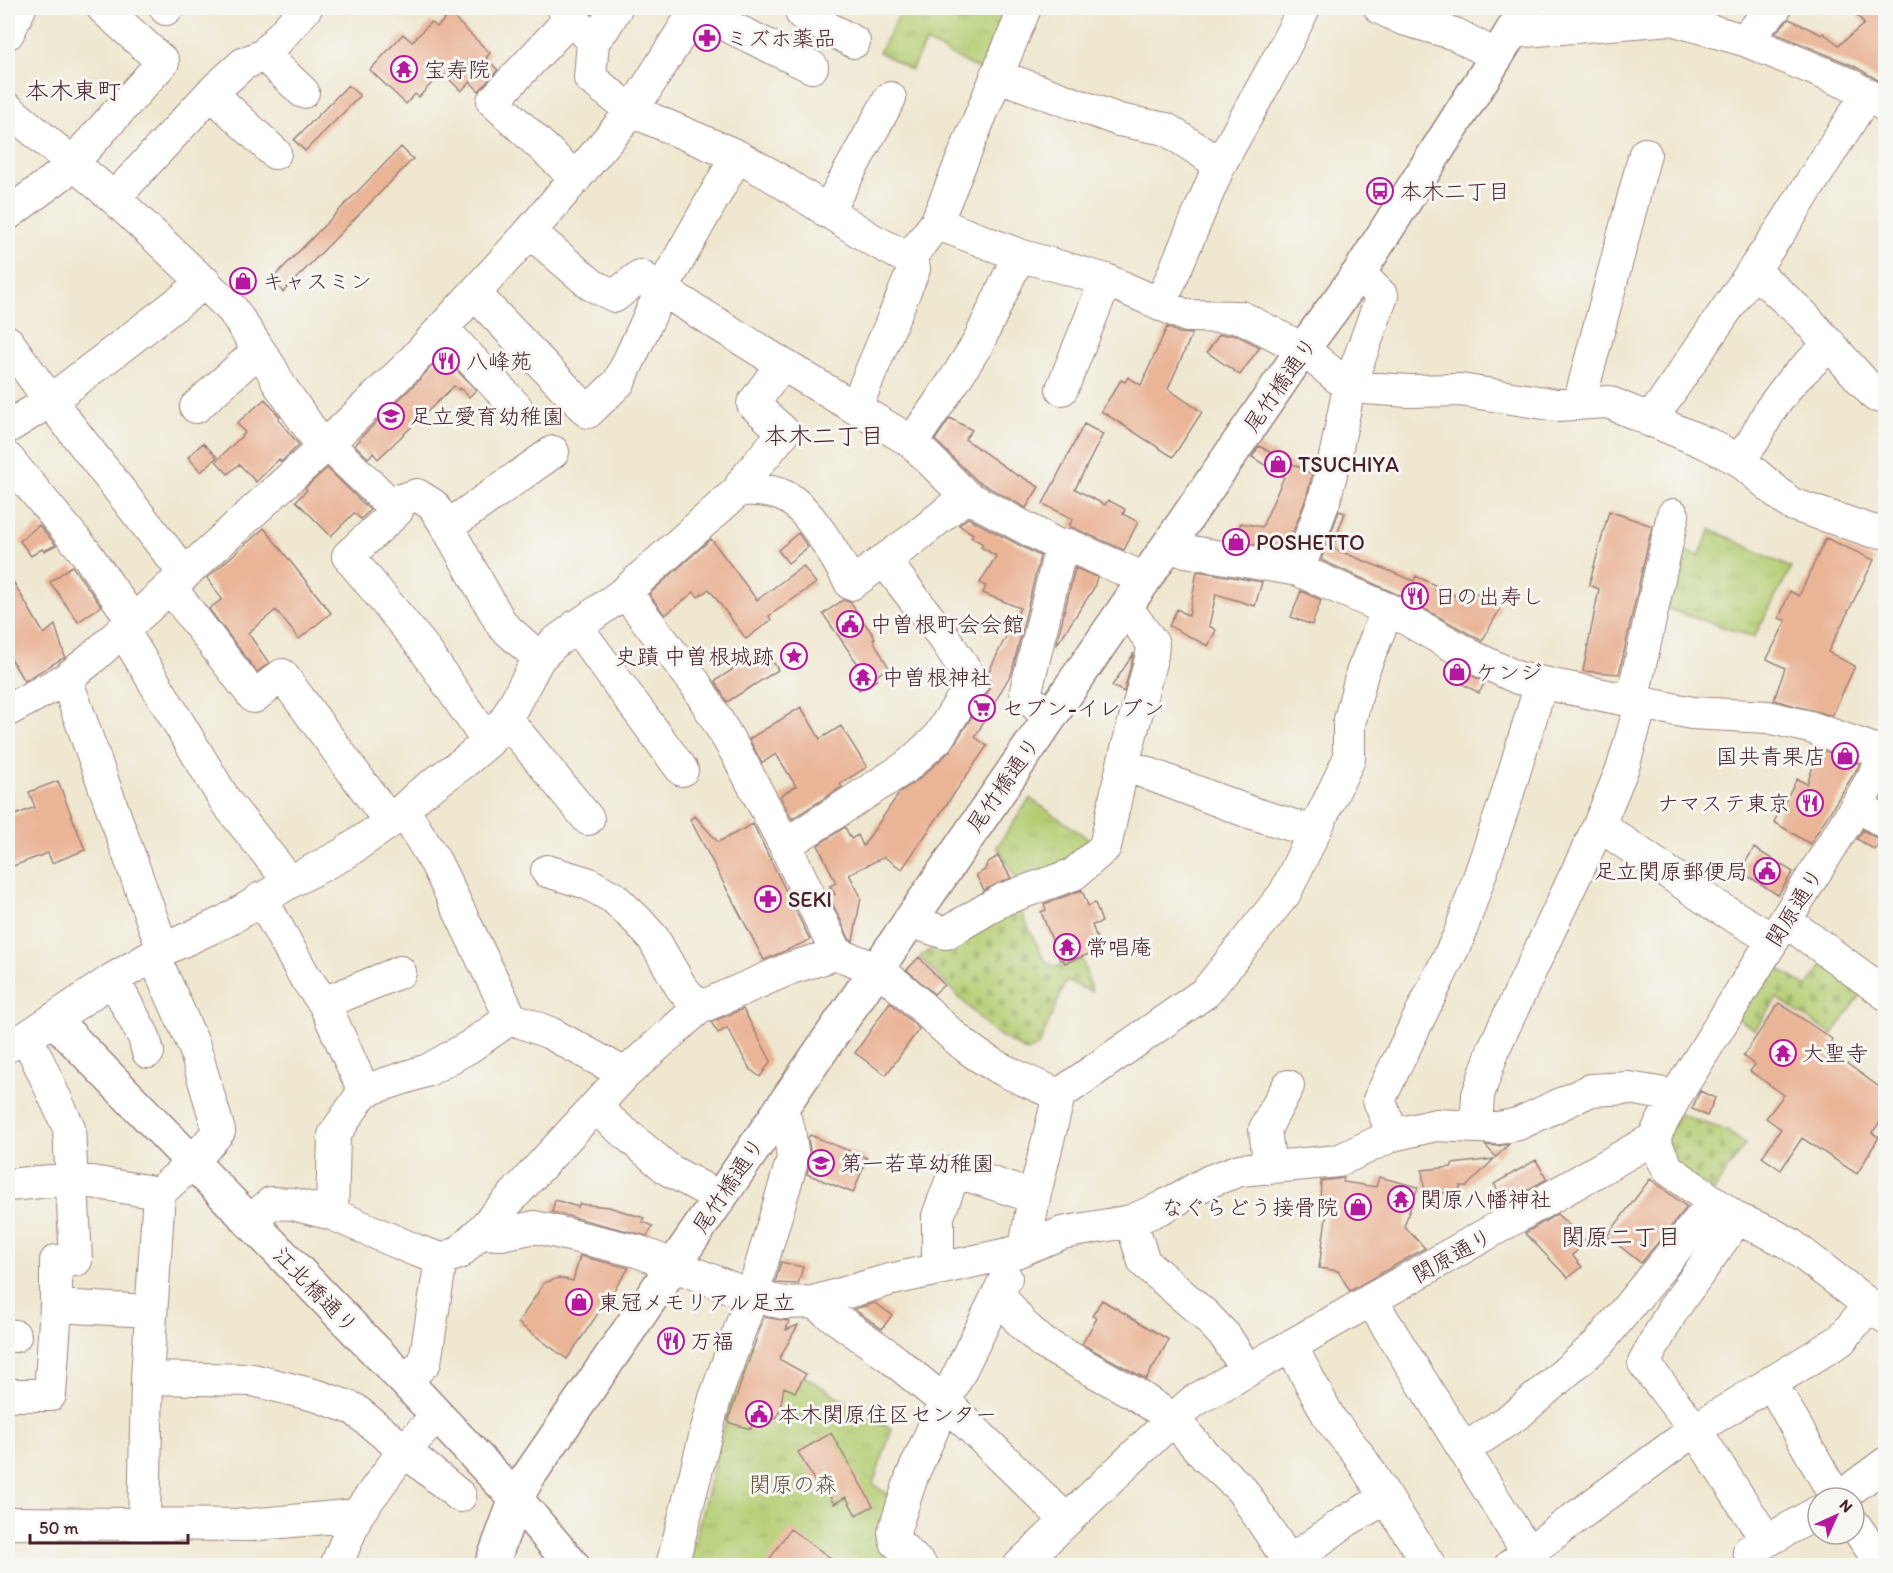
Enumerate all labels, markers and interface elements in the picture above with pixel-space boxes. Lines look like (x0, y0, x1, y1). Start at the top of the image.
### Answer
pharmacy icon: ミズホ薬品 (692, 23, 722, 53)
place label: ミズホ薬品 (726, 25, 836, 52)
temple icon: 宝寿院 (389, 54, 419, 84)
place label: 宝寿院 (424, 56, 490, 83)
district label: 本木東町 (25, 76, 121, 105)
bus stop icon: 本木二丁目 (1365, 176, 1395, 206)
place label: 本木二丁目 (1400, 178, 1510, 205)
shop icon: キャスミン (228, 266, 258, 296)
place label: キャスミン (262, 268, 372, 295)
street label: 尾竹橋通り (1238, 331, 1323, 437)
restaurant icon: 八峰苑 (431, 346, 461, 376)
place label: 八峰苑 (466, 348, 532, 375)
school or university icon: 足立愛育幼稚園 (376, 401, 406, 431)
place label: 足立愛育幼稚園 (410, 403, 564, 430)
district label: 本木二丁目 (764, 421, 884, 450)
shop icon: TSUCHIYA (1263, 449, 1293, 479)
place label: TSUCHIYA (1298, 451, 1399, 478)
shop icon: POSHETTO (1221, 527, 1251, 557)
place label: POSHETTO (1256, 529, 1365, 556)
restaurant icon: 日の出寿し (1400, 581, 1430, 611)
place label: 日の出寿し (1434, 583, 1544, 610)
public building icon: 中曽根町会会館 (835, 609, 865, 639)
place label: 中曽根町会会館 (870, 611, 1024, 638)
place icon: 史蹟 中曽根城跡 (779, 641, 809, 671)
place label: 史蹟 中曽根城跡 (615, 643, 774, 670)
shop icon: ケンジ (1442, 657, 1472, 687)
place label: ケンジ (1476, 659, 1542, 686)
temple icon: 中曽根神社 (848, 662, 878, 692)
place label: 中曽根神社 (882, 664, 992, 691)
supermarket icon: セブン-イレブン (967, 693, 997, 723)
place label: セブン-イレブン (1002, 695, 1165, 722)
street label: 尾竹橋通り (961, 731, 1046, 837)
shop icon: 国共青果店 (1830, 741, 1860, 771)
place label: 国共青果店 (1716, 743, 1826, 770)
restaurant icon: ナマステ東京 (1795, 788, 1825, 818)
place label: ナマステ東京 (1657, 790, 1790, 817)
public building icon: 足立関原郵便局 (1752, 856, 1782, 886)
place label: 足立関原郵便局 (1594, 858, 1748, 885)
street label: 関原通り (1760, 863, 1829, 952)
pharmacy icon: SEKI (753, 884, 783, 914)
place label: SEKI (788, 886, 832, 913)
temple icon: 常唱庵 (1052, 932, 1082, 962)
place label: 常唱庵 (1086, 934, 1152, 961)
temple icon: 大聖寺 (1768, 1038, 1798, 1068)
place label: 大聖寺 (1802, 1040, 1868, 1067)
street label: 尾竹橋通り (686, 1132, 770, 1238)
school or university icon: 第一若草幼稚園 (806, 1148, 836, 1178)
place label: 第一若草幼稚園 (840, 1150, 994, 1177)
temple icon: 関原八幡神社 (1386, 1184, 1416, 1214)
place label: 関原八幡神社 (1420, 1186, 1552, 1213)
shop icon: なぐらどう接骨院 (1343, 1192, 1373, 1222)
place label: なぐらどう接骨院 (1162, 1194, 1338, 1221)
street label: 関原通り (1407, 1222, 1497, 1289)
district label: 関原二丁目 (1561, 1222, 1681, 1251)
street label: 江北橋通り (268, 1241, 364, 1339)
shop icon: 東冠メモリアル足立 (564, 1287, 594, 1317)
place label: 東冠メモリアル足立 (598, 1289, 795, 1316)
restaurant icon: 万福 (656, 1326, 686, 1356)
place label: 万福 (690, 1328, 734, 1355)
public building icon: 本木関原住区センター (744, 1399, 774, 1429)
place label: 本木関原住区センター (778, 1401, 997, 1428)
park label: 関原の森 (749, 1471, 837, 1498)
north arrow (1806, 1486, 1866, 1546)
text: N (1836, 1495, 1857, 1516)
scale bar (30, 1507, 188, 1545)
text: 50 m (39, 1517, 79, 1539)

